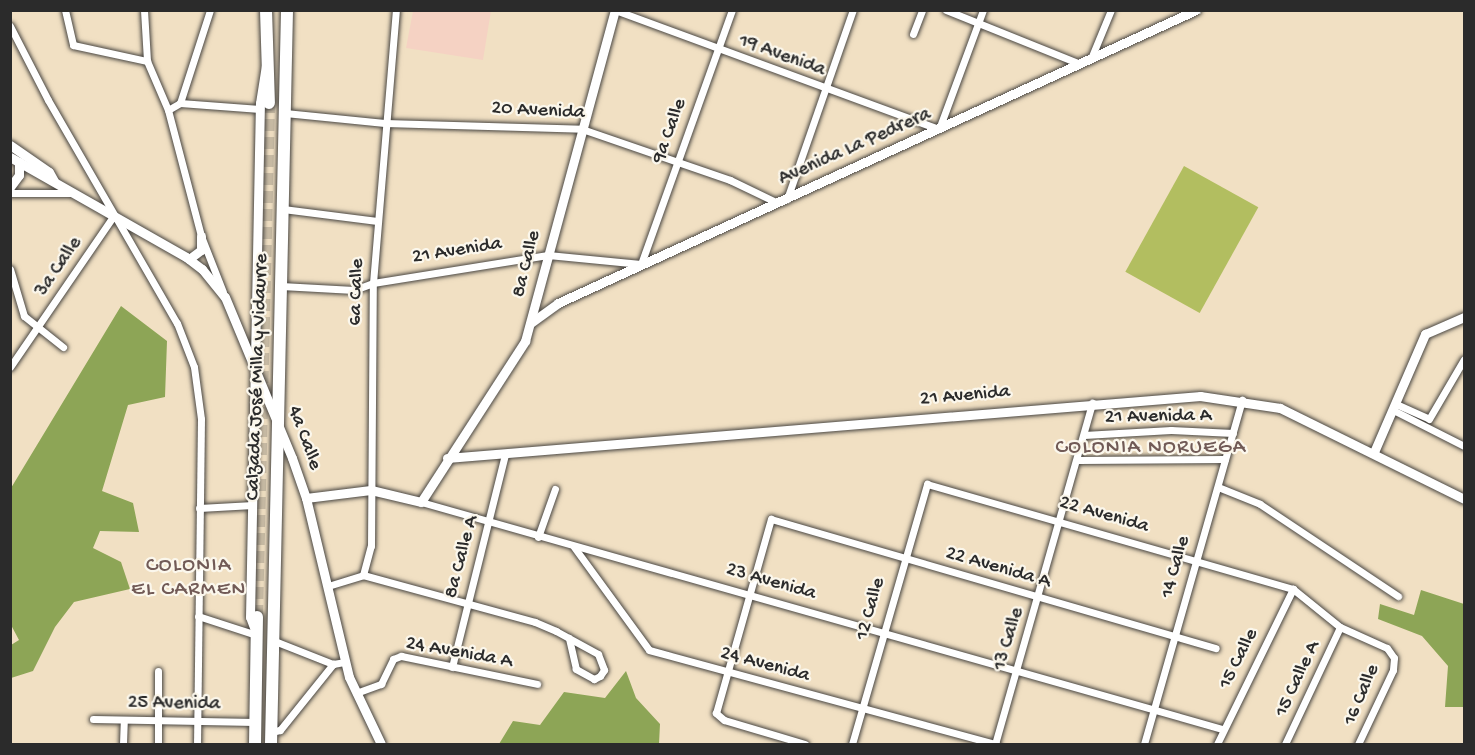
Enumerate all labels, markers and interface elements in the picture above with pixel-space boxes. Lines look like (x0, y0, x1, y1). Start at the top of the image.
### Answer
street label: 19 Avenida (735, 29, 829, 83)
street label: 9a Calle (647, 95, 693, 167)
street label: 20 Avenida (491, 97, 585, 125)
street label: Avenida La Pedrera (775, 103, 935, 191)
street label: 8a Calle (507, 228, 547, 300)
street label: 3a Calle (30, 232, 88, 302)
street label: 21 Avenida (411, 232, 503, 270)
street label: Calzada José Milla y Vidaurre (242, 253, 274, 501)
street label: 6a Calle (344, 258, 370, 326)
street label: 21 Avenida (919, 380, 1011, 412)
street label: 4a Calle (281, 403, 327, 473)
street label: 21 Avenida A (1104, 404, 1212, 430)
district label: COLONIA NORUEGA (1055, 436, 1247, 462)
street label: 22 Avenida (1057, 491, 1151, 539)
street label: 8a Calle A (439, 513, 485, 601)
street label: 14 Calle (1156, 533, 1196, 601)
street label: 22 Avenida A (943, 542, 1053, 594)
district label: COLONIA EL CARMEN (131, 554, 247, 604)
street label: 23 Avenida (723, 558, 819, 606)
street label: 12 Calle (851, 575, 891, 643)
street label: 13 Calle (988, 605, 1030, 673)
street label: 15 Calle (1214, 625, 1264, 693)
street label: 24 Avenida A (404, 632, 514, 674)
street label: 15 Calle A (1270, 637, 1326, 721)
street label: 24 Avenida (718, 642, 812, 688)
street label: 16 Calle (1338, 661, 1386, 729)
street label: 25 Avenida (127, 691, 221, 717)

